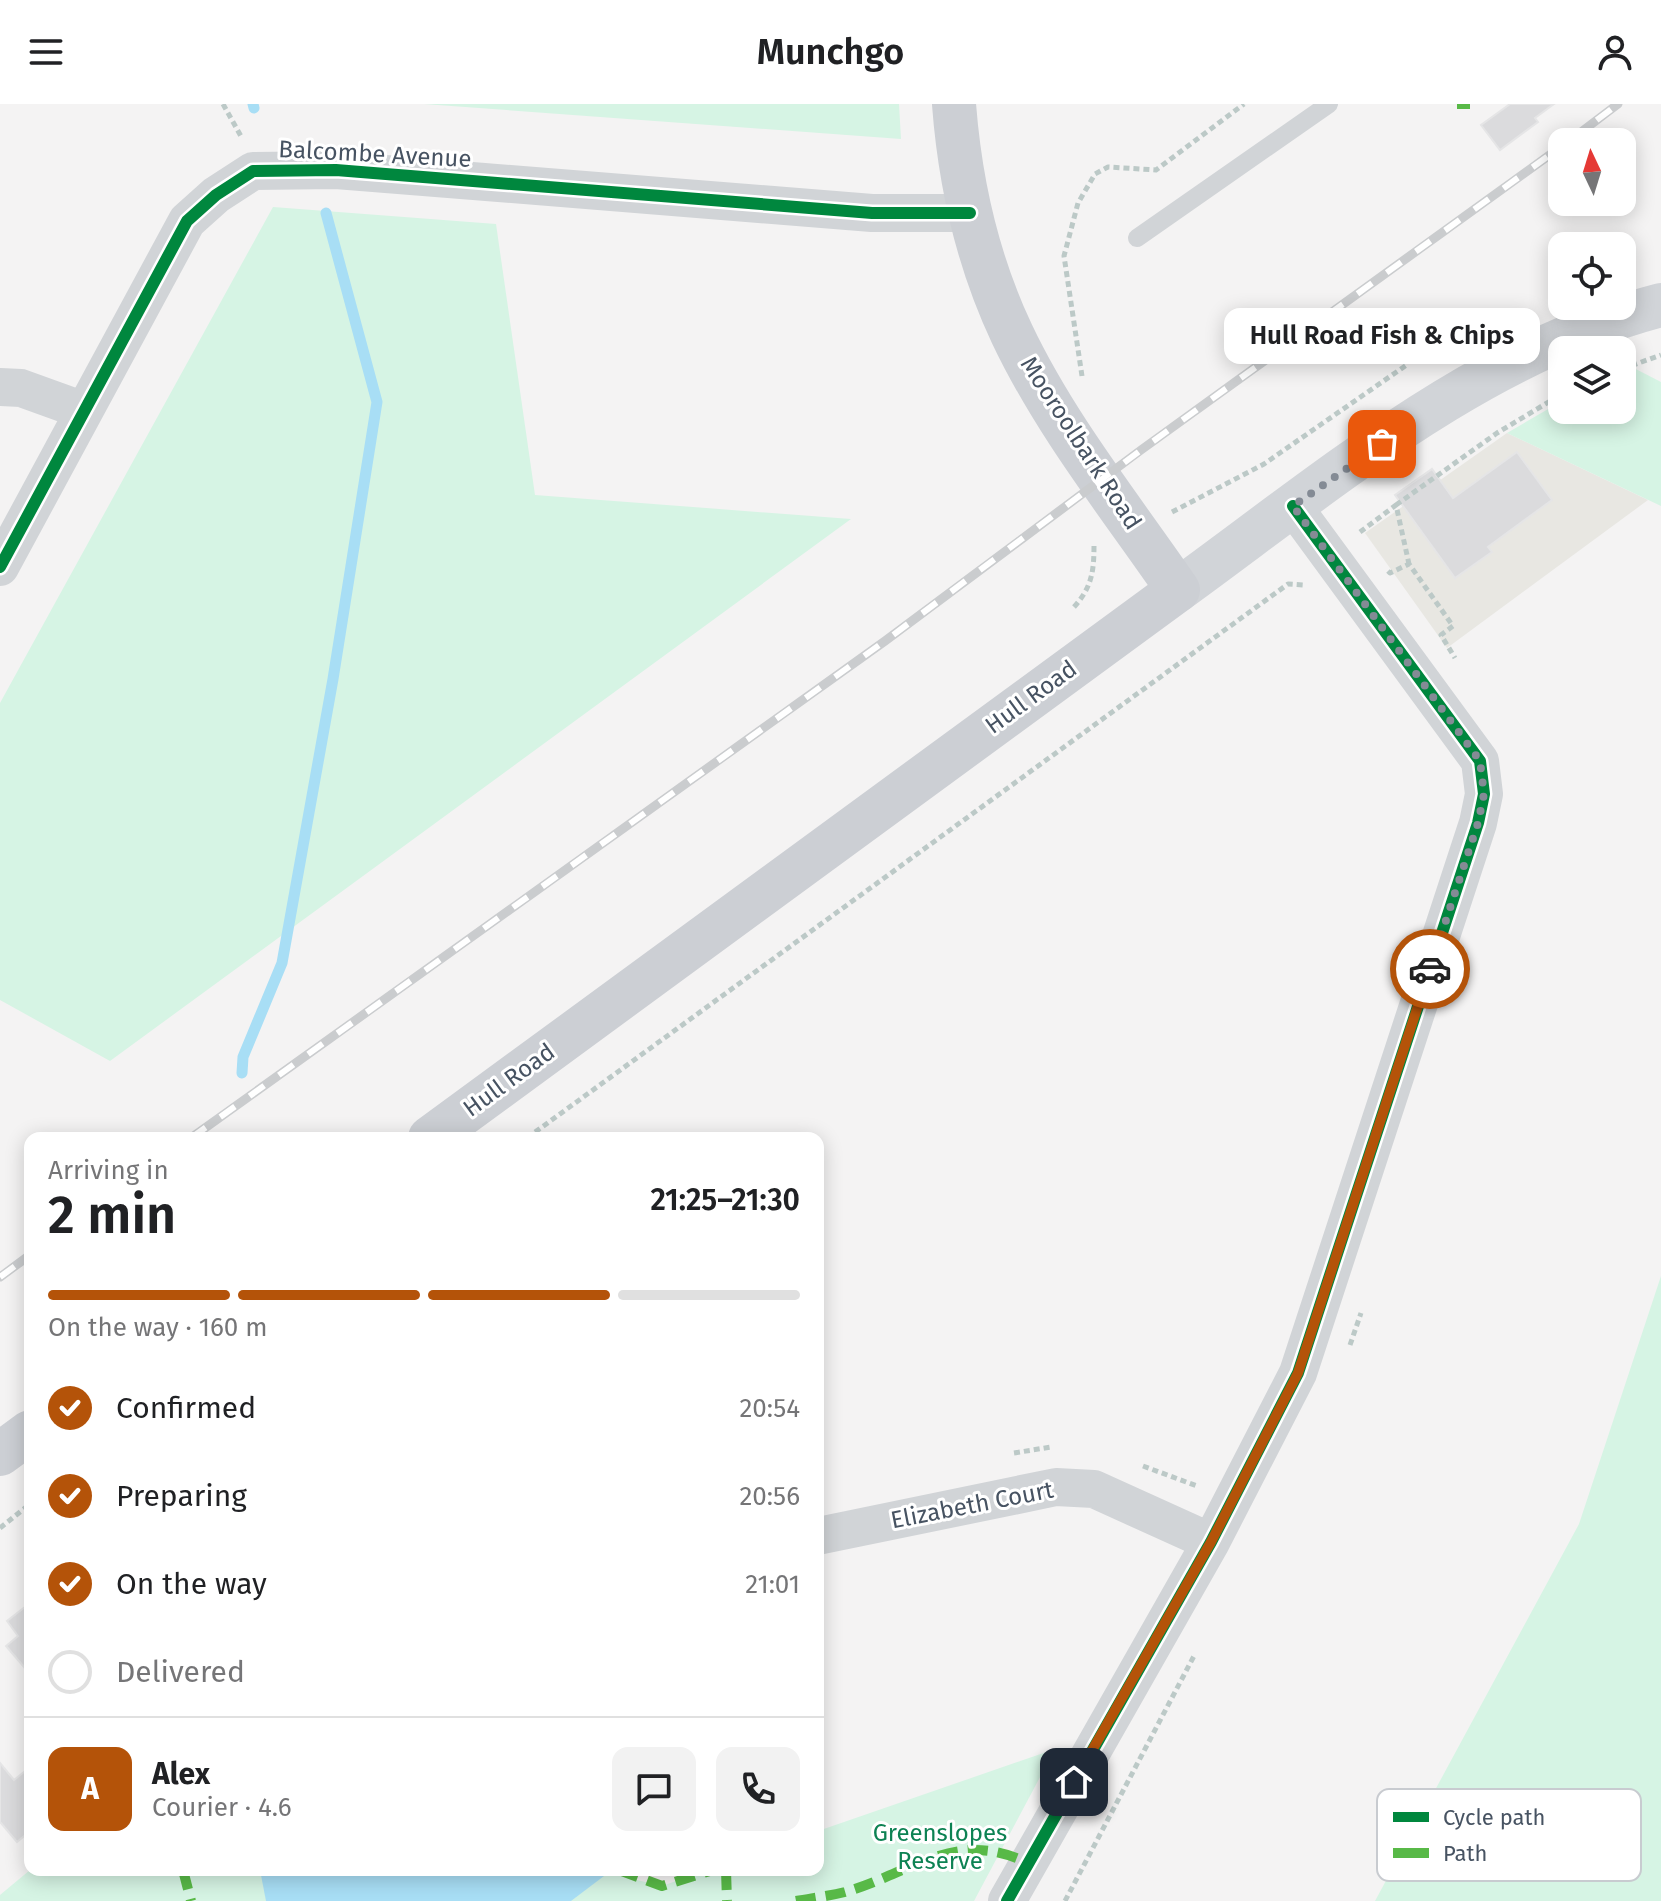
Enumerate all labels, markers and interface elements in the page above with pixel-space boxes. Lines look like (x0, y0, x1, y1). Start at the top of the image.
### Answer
icon: menu (24, 30, 68, 74)
text: Munchgo (757, 30, 904, 74)
icon: person (1593, 30, 1637, 74)
north arrow (1548, 128, 1636, 216)
map controls (1548, 128, 1636, 424)
street label: Balcombe Avenue (278, 135, 472, 173)
button: locate (1548, 232, 1636, 320)
callout: Hull Road Fish & Chips (1224, 308, 1540, 364)
text: Hull Road Fish & Chips (1250, 320, 1514, 351)
button: layers (1548, 336, 1636, 424)
street label: Mooroolbark Road (1015, 351, 1147, 535)
pin (1348, 410, 1416, 478)
icon: bag (1360, 422, 1404, 466)
street label: Hull Road (980, 655, 1082, 739)
courier (1390, 929, 1470, 1009)
icon: car (1408, 947, 1452, 991)
street label: Hull Road (458, 1038, 560, 1122)
text: Arriving in (48, 1155, 169, 1186)
text: 21:25–21:30 (650, 1182, 800, 1218)
text: 2 min (48, 1184, 176, 1247)
text: On the way · 160 m (48, 1312, 268, 1343)
icon: check (48, 1386, 92, 1430)
text: Confirmed (116, 1390, 256, 1426)
text: 20:54 (739, 1393, 800, 1424)
icon: check (48, 1474, 92, 1518)
street label: Elizabeth Court (888, 1475, 1056, 1534)
text: Preparing (116, 1478, 247, 1514)
text: 20:56 (739, 1481, 800, 1512)
icon: check (48, 1562, 92, 1606)
text: On the way (116, 1566, 267, 1602)
text: 21:01 (745, 1569, 800, 1600)
text: Delivered (116, 1654, 245, 1690)
button: chat (612, 1747, 696, 1831)
button: phone (716, 1747, 800, 1831)
pin (1040, 1748, 1108, 1816)
text: Alex (152, 1756, 210, 1792)
icon: home (1052, 1760, 1096, 1804)
text: A (81, 1771, 99, 1807)
legend (1377, 1789, 1641, 1881)
text: Courier · 4.6 (152, 1792, 292, 1823)
text: Cycle path (1443, 1804, 1545, 1831)
park label: Greenslopes Reserve (873, 1819, 1007, 1875)
text: Path (1443, 1840, 1487, 1867)

